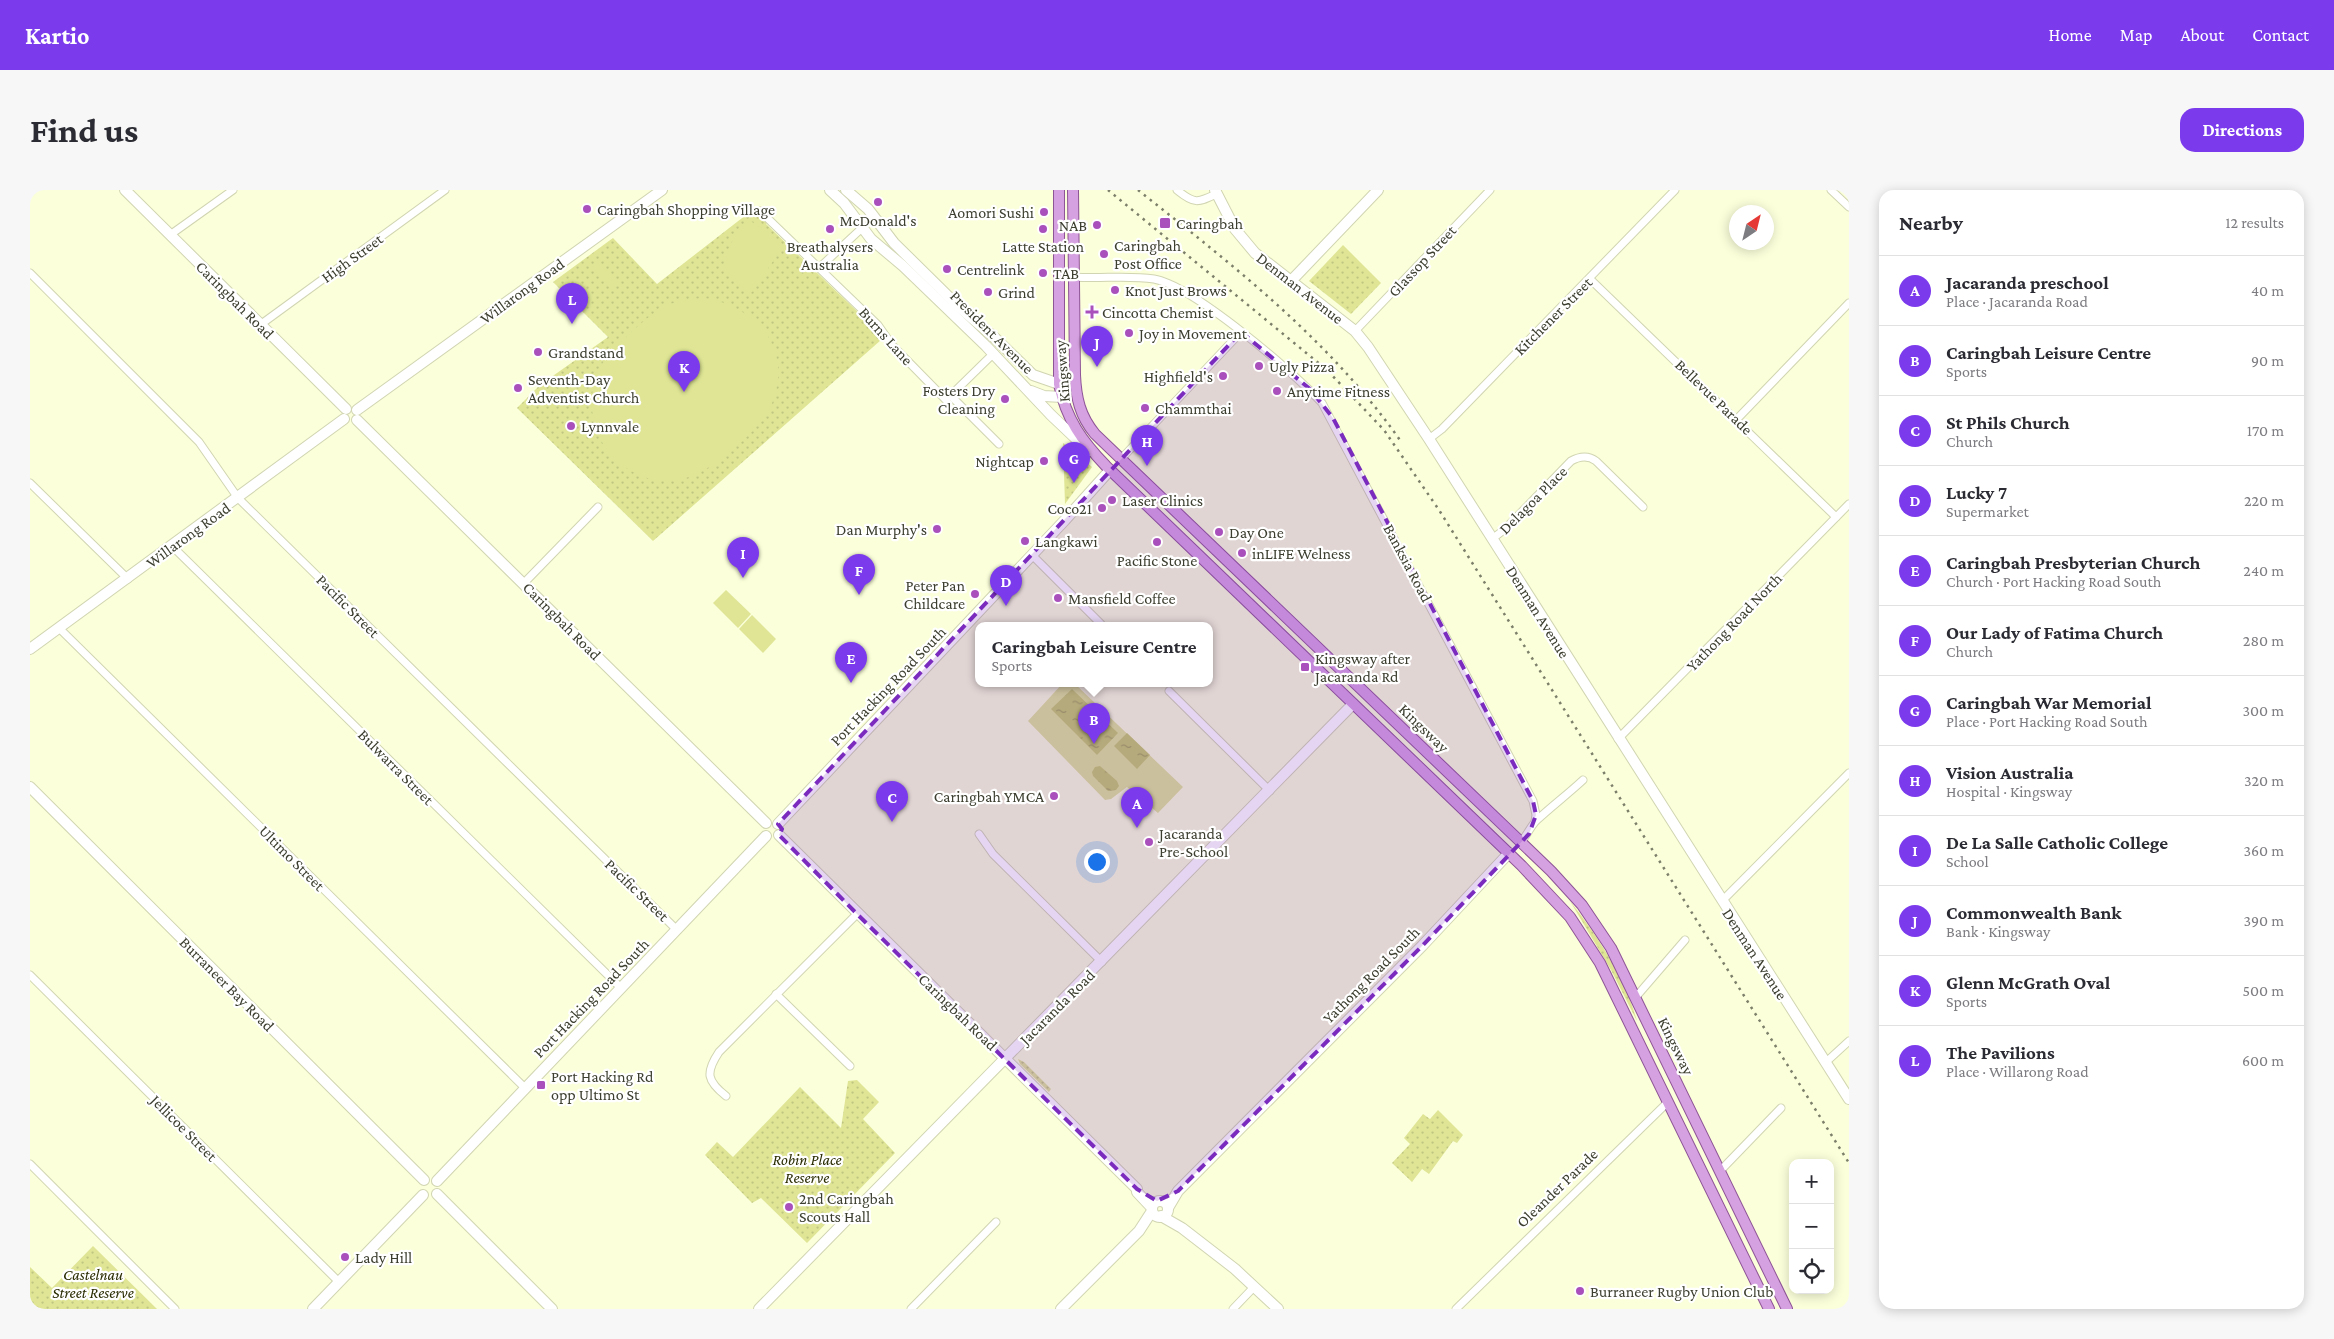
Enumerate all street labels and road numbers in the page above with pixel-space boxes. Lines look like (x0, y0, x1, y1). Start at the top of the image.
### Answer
street label: Glassop Street (1385, 221, 1460, 301)
street label: High Street (318, 230, 387, 287)
street label: Denman Avenue (1253, 249, 1347, 327)
street label: Willarong Road (477, 255, 568, 328)
street label: Caringbah Road (192, 258, 278, 343)
street label: Kitchener Street (1511, 273, 1596, 358)
street label: President Avenue (947, 287, 1037, 377)
street label: Burns Lane (856, 304, 916, 368)
street label: Kingsway (1051, 339, 1074, 403)
street label: Bellevue Parade (1672, 356, 1756, 438)
street label: Delagoa Place (1496, 463, 1571, 538)
street label: Willarong Road (143, 499, 234, 572)
street label: Banksia Road (1380, 521, 1436, 605)
street label: Denman Avenue (1503, 563, 1573, 661)
street label: Yathong Road North (1683, 569, 1786, 675)
street label: Pacific Street (313, 571, 383, 641)
street label: Caringbah Road (519, 579, 605, 664)
street label: Port Hacking Road South (827, 623, 950, 750)
street label: Kingsway (1395, 700, 1453, 757)
street label: Bulwarra Street (355, 726, 438, 809)
street label: Ultimo Street (256, 822, 329, 895)
street label: Pacific Street (602, 856, 673, 925)
street label: Denman Avenue (1719, 905, 1791, 1003)
street label: Yathong Road South (1319, 923, 1424, 1027)
street label: Burraneer Bay Road (176, 933, 278, 1036)
street label: Port Hacking Road South (530, 935, 653, 1062)
street label: Jacaranda Road (1015, 966, 1099, 1050)
street label: Caringbah Road (914, 970, 1001, 1055)
street label: Kingsway (1654, 1014, 1698, 1079)
street label: Jellicoe Street (145, 1090, 221, 1166)
street label: Oleander Parade (1513, 1145, 1601, 1231)

